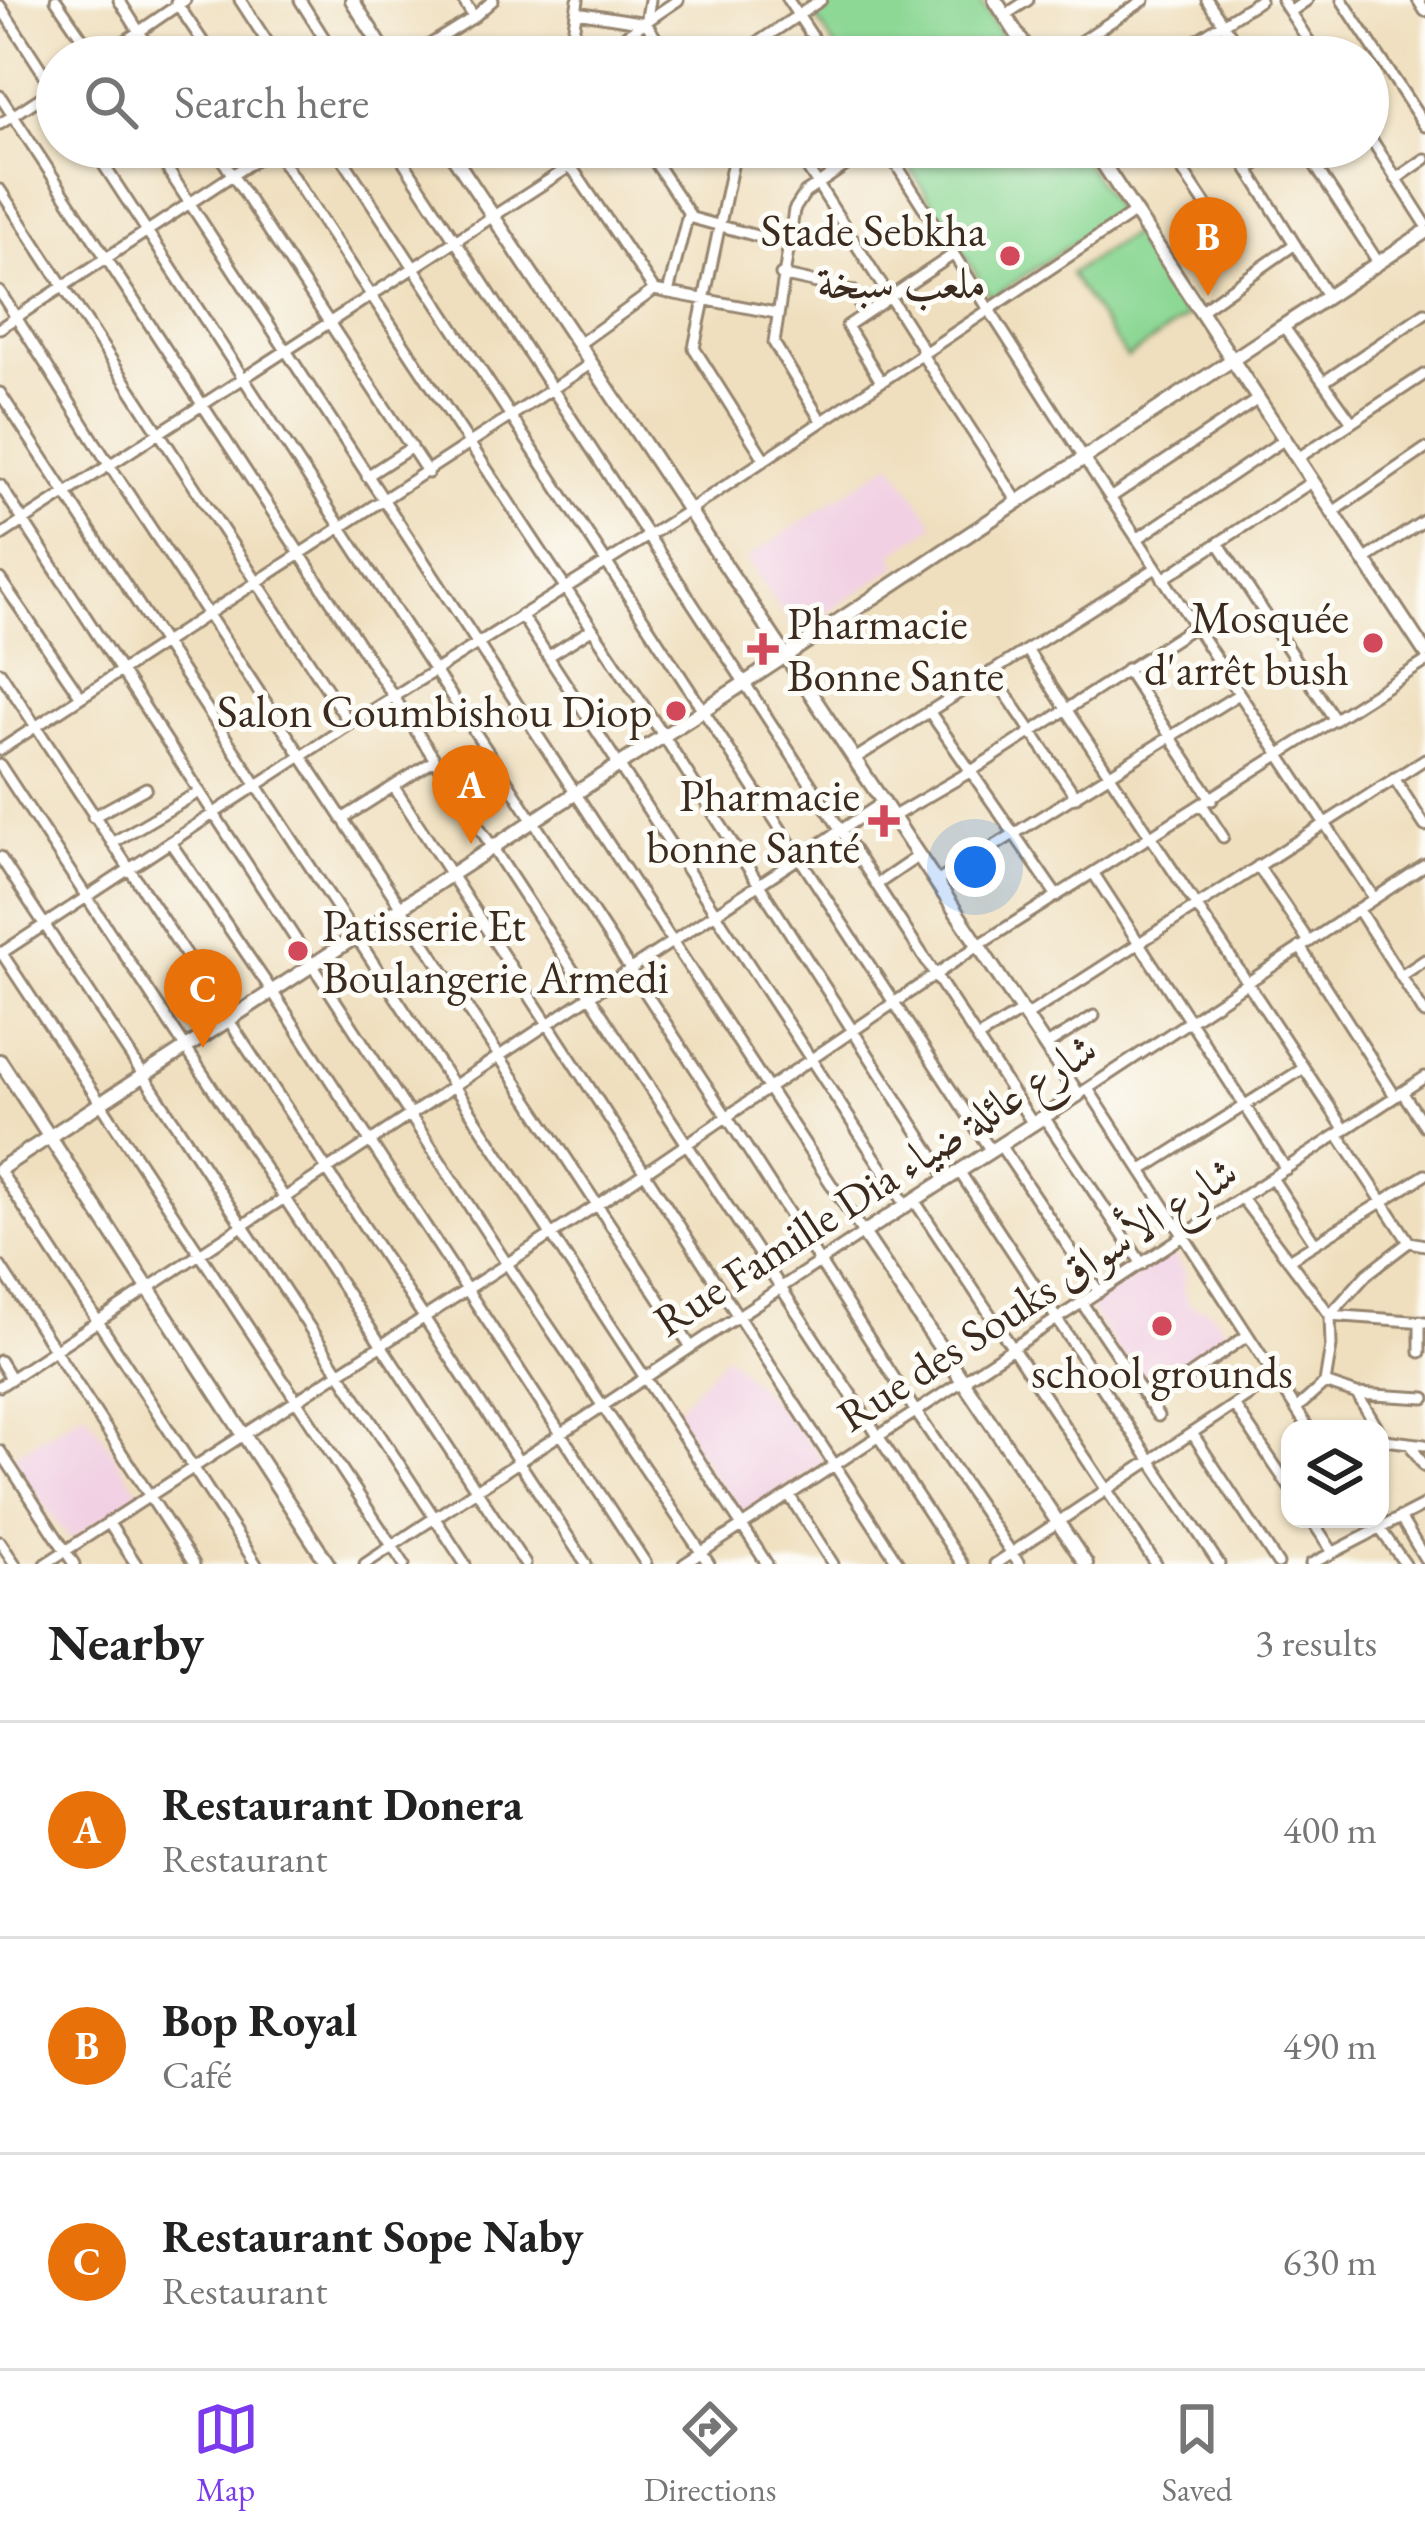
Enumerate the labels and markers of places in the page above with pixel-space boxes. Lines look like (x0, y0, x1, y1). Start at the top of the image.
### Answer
pin: B (1169, 197, 1247, 296)
place label: Stade Sebkha ملعب سبخة (760, 201, 986, 311)
marker: Stade Sebkha ملعب سبخة (997, 243, 1023, 269)
place label: Mosquée d'arrêt bush (1144, 588, 1349, 698)
place label: Pharmacie Bonne Sante (787, 594, 1004, 704)
marker: Mosquée d'arrêt bush (1360, 630, 1386, 656)
marker: Pharmacie Bonne Sante (750, 636, 776, 662)
place label: Salon Coumbishou Diop (217, 682, 652, 740)
marker: Salon Coumbishou Diop (663, 698, 689, 724)
pin: A (432, 745, 510, 844)
place label: Pharmacie bonne Santé (646, 766, 860, 876)
marker: Pharmacie bonne Santé (871, 808, 897, 834)
place label: Patisserie Et Boulangerie Armedi (322, 896, 669, 1006)
marker: Patisserie Et Boulangerie Armedi (285, 938, 311, 964)
pin: C (164, 949, 242, 1048)
marker: school grounds (1149, 1313, 1175, 1339)
place label: school grounds (1031, 1343, 1293, 1401)

